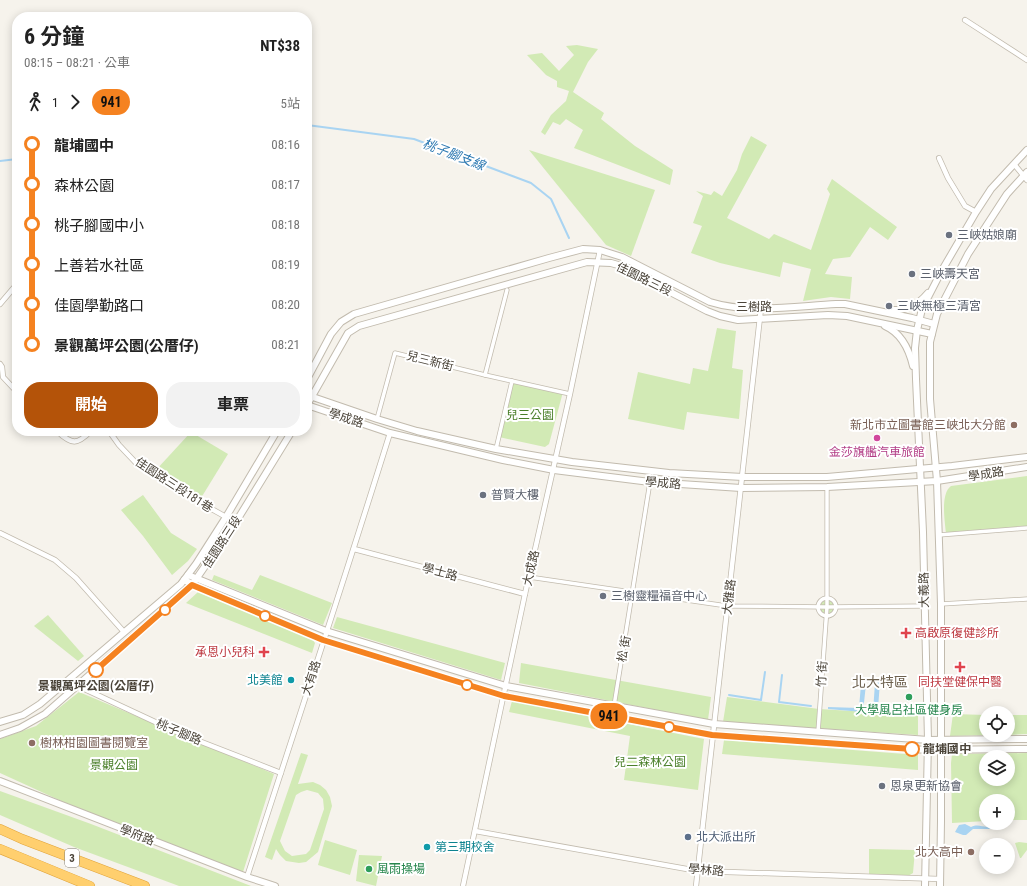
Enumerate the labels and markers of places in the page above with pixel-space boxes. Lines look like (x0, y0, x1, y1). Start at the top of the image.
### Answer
place label: 三峽姑娘廟 (957, 228, 1017, 242)
marker: 三峽姑娘廟 (944, 230, 954, 240)
place label: 三峽壽天宮 (920, 267, 980, 281)
marker: 三峽壽天宮 (907, 269, 917, 279)
place label: 三峽無極三清宮 (897, 299, 981, 313)
marker: 三峽無極三清宮 (884, 301, 894, 311)
place label: 新北市立圖書館三峽北大分館 (850, 418, 1006, 432)
marker: 新北市立圖書館三峽北大分館 (1009, 420, 1019, 430)
marker: 金莎旗艦汽車旅館 (872, 433, 882, 443)
place label: 金莎旗艦汽車旅館 (829, 445, 925, 459)
place label: 普賢大樓 (491, 488, 539, 502)
marker: 普賢大樓 (478, 490, 488, 500)
place label: 三樹靈糧福音中心 (611, 589, 707, 603)
marker: 三樹靈糧福音中心 (598, 591, 608, 601)
unlabelled marker (159, 604, 171, 616)
unlabelled marker (259, 610, 271, 622)
place label: 高啟原復健診所 (915, 626, 999, 640)
marker: 高啟原復健診所 (900, 627, 912, 639)
place label: 承恩小兒科 (195, 645, 255, 659)
marker: 承恩小兒科 (258, 646, 270, 658)
marker: 同扶堂健保中醫 (954, 661, 966, 673)
marker: 景觀萬坪公園(公厝仔) (88, 662, 104, 678)
place label: 北美館 (247, 673, 283, 687)
marker: 北美館 (286, 675, 296, 685)
place label: 同扶堂健保中醫 (918, 675, 1002, 689)
place label: 景觀萬坪公園(公厝仔) (38, 679, 154, 693)
unlabelled marker (461, 679, 473, 691)
marker: 大學風呂社區健身房 (904, 692, 914, 702)
place label: 大學風呂社區健身房 (855, 703, 963, 717)
unlabelled marker (663, 721, 675, 733)
place label: 樹林柑園圖書閱覽室 (40, 736, 148, 750)
marker: 樹林柑園圖書閱覽室 (27, 738, 37, 748)
marker: 龍埔國中 (904, 741, 920, 757)
place label: 龍埔國中 (923, 742, 971, 756)
place label: 恩泉更新協會 (890, 779, 962, 793)
marker: 恩泉更新協會 (877, 781, 887, 791)
place label: 北大派出所 (696, 830, 756, 844)
marker: 北大派出所 (683, 832, 693, 842)
place label: 第三期校舍 (435, 840, 495, 854)
marker: 第三期校舍 (422, 842, 432, 852)
place label: 北大高中 (915, 845, 963, 859)
marker: 北大高中 (966, 847, 976, 857)
place label: 風雨操場 (377, 862, 425, 876)
marker: 風雨操場 (364, 864, 374, 874)

